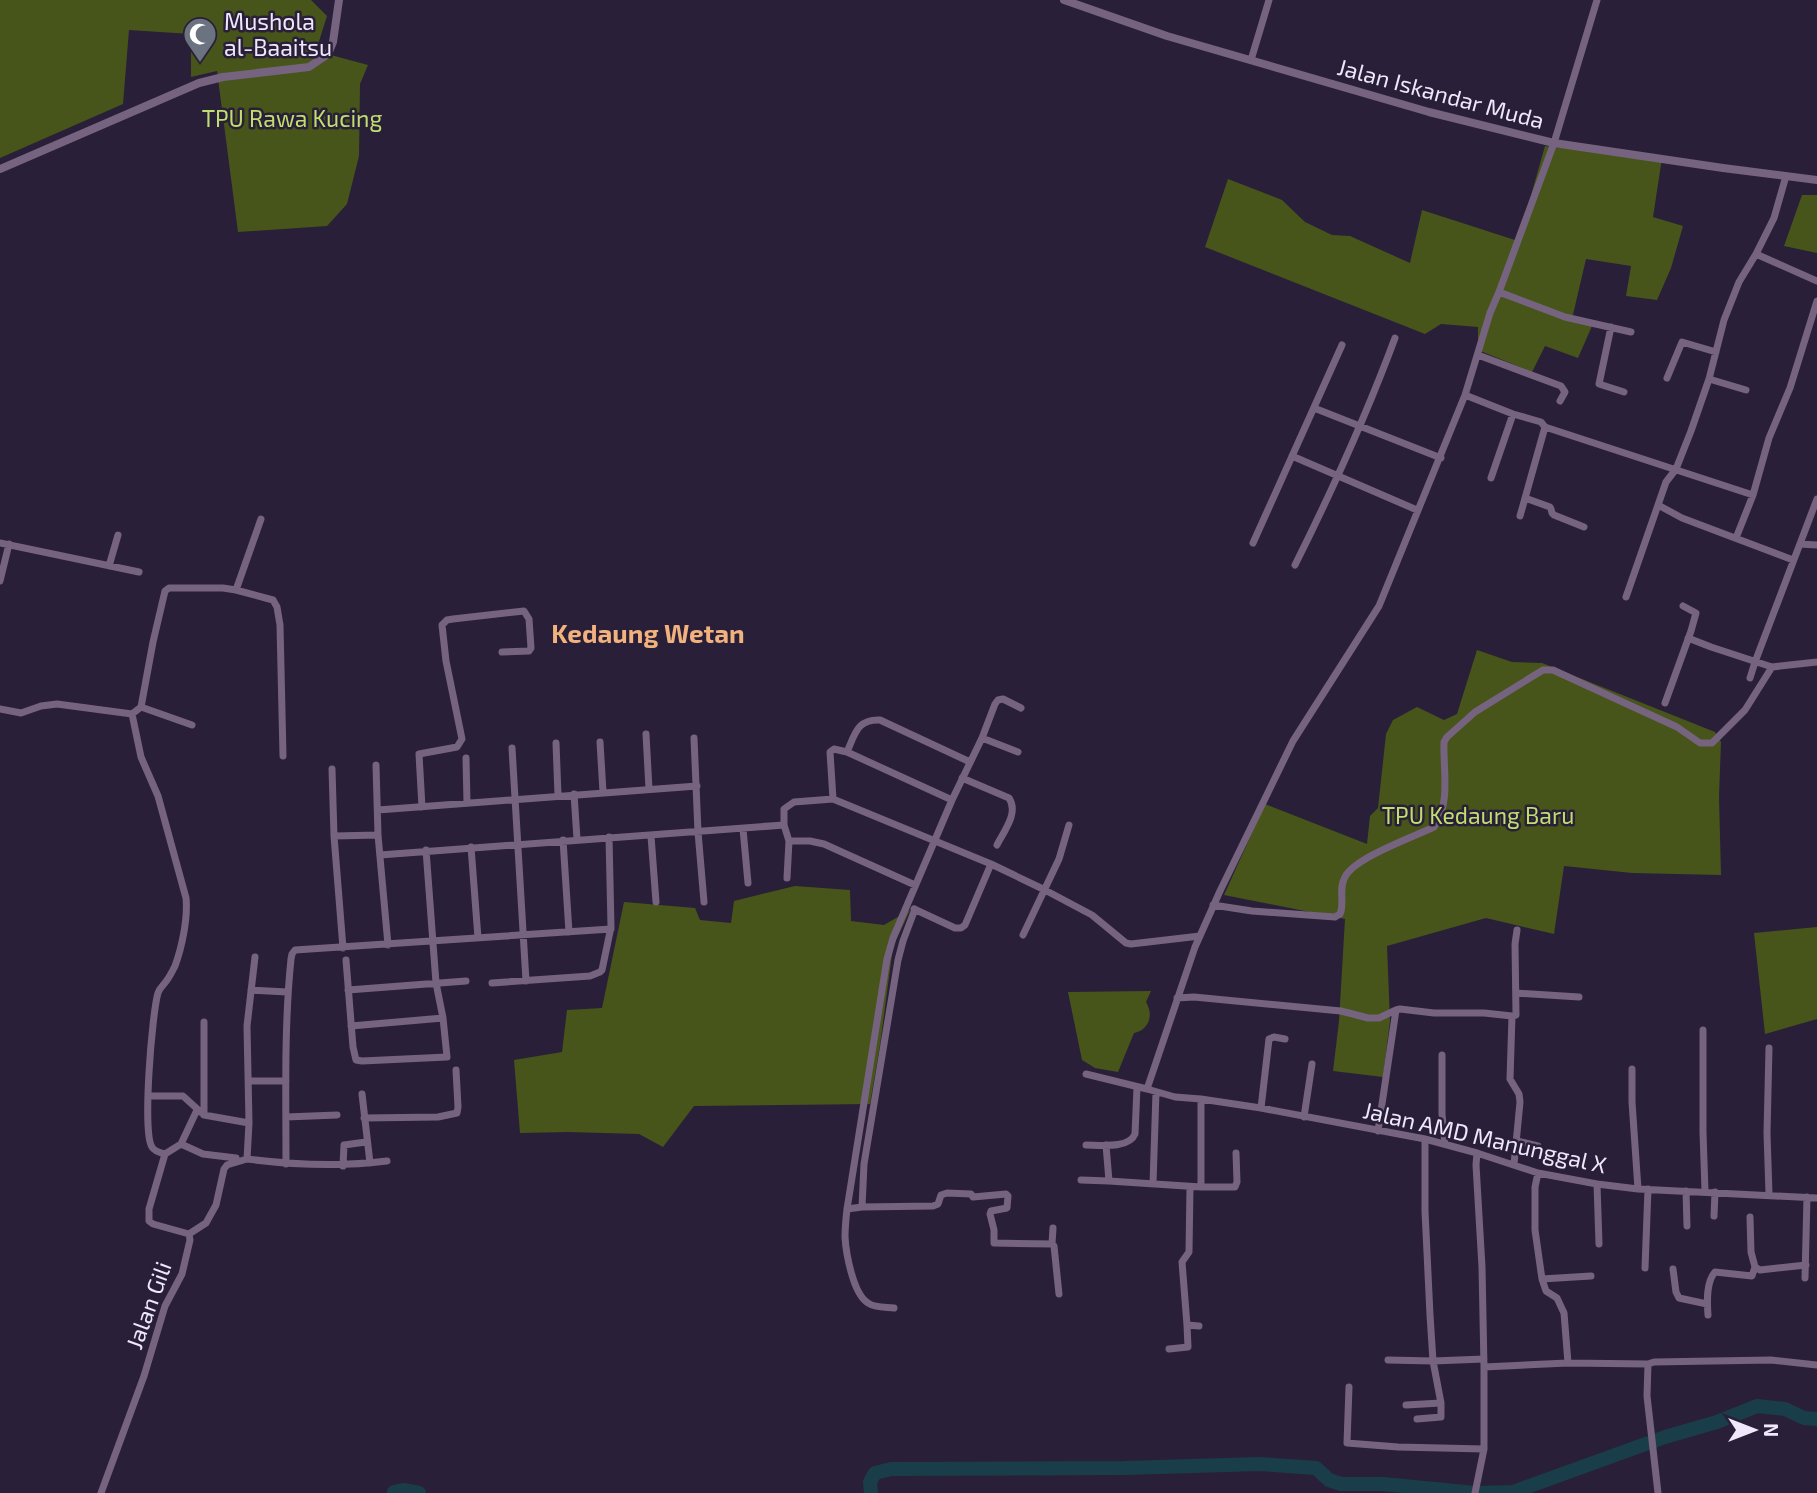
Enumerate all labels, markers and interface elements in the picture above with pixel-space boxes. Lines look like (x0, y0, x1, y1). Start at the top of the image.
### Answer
place label: Mushola al-Baaitsu (224, 7, 332, 61)
mosque icon: Mushola al-Baaitsu (181, 15, 219, 64)
street label: Jalan Iskandar Muda (1335, 52, 1547, 134)
park label: TPU Rawa Kucing (202, 104, 382, 132)
district label: Kedaung Wetan (551, 617, 745, 648)
park label: TPU Kedaung Baru (1382, 801, 1574, 829)
street label: Jalan AMD Manunggal X (1361, 1095, 1609, 1179)
street label: Jalan Gili (119, 1257, 177, 1353)
north arrow (1719, 1395, 1789, 1465)
text: N (1760, 1423, 1783, 1437)

